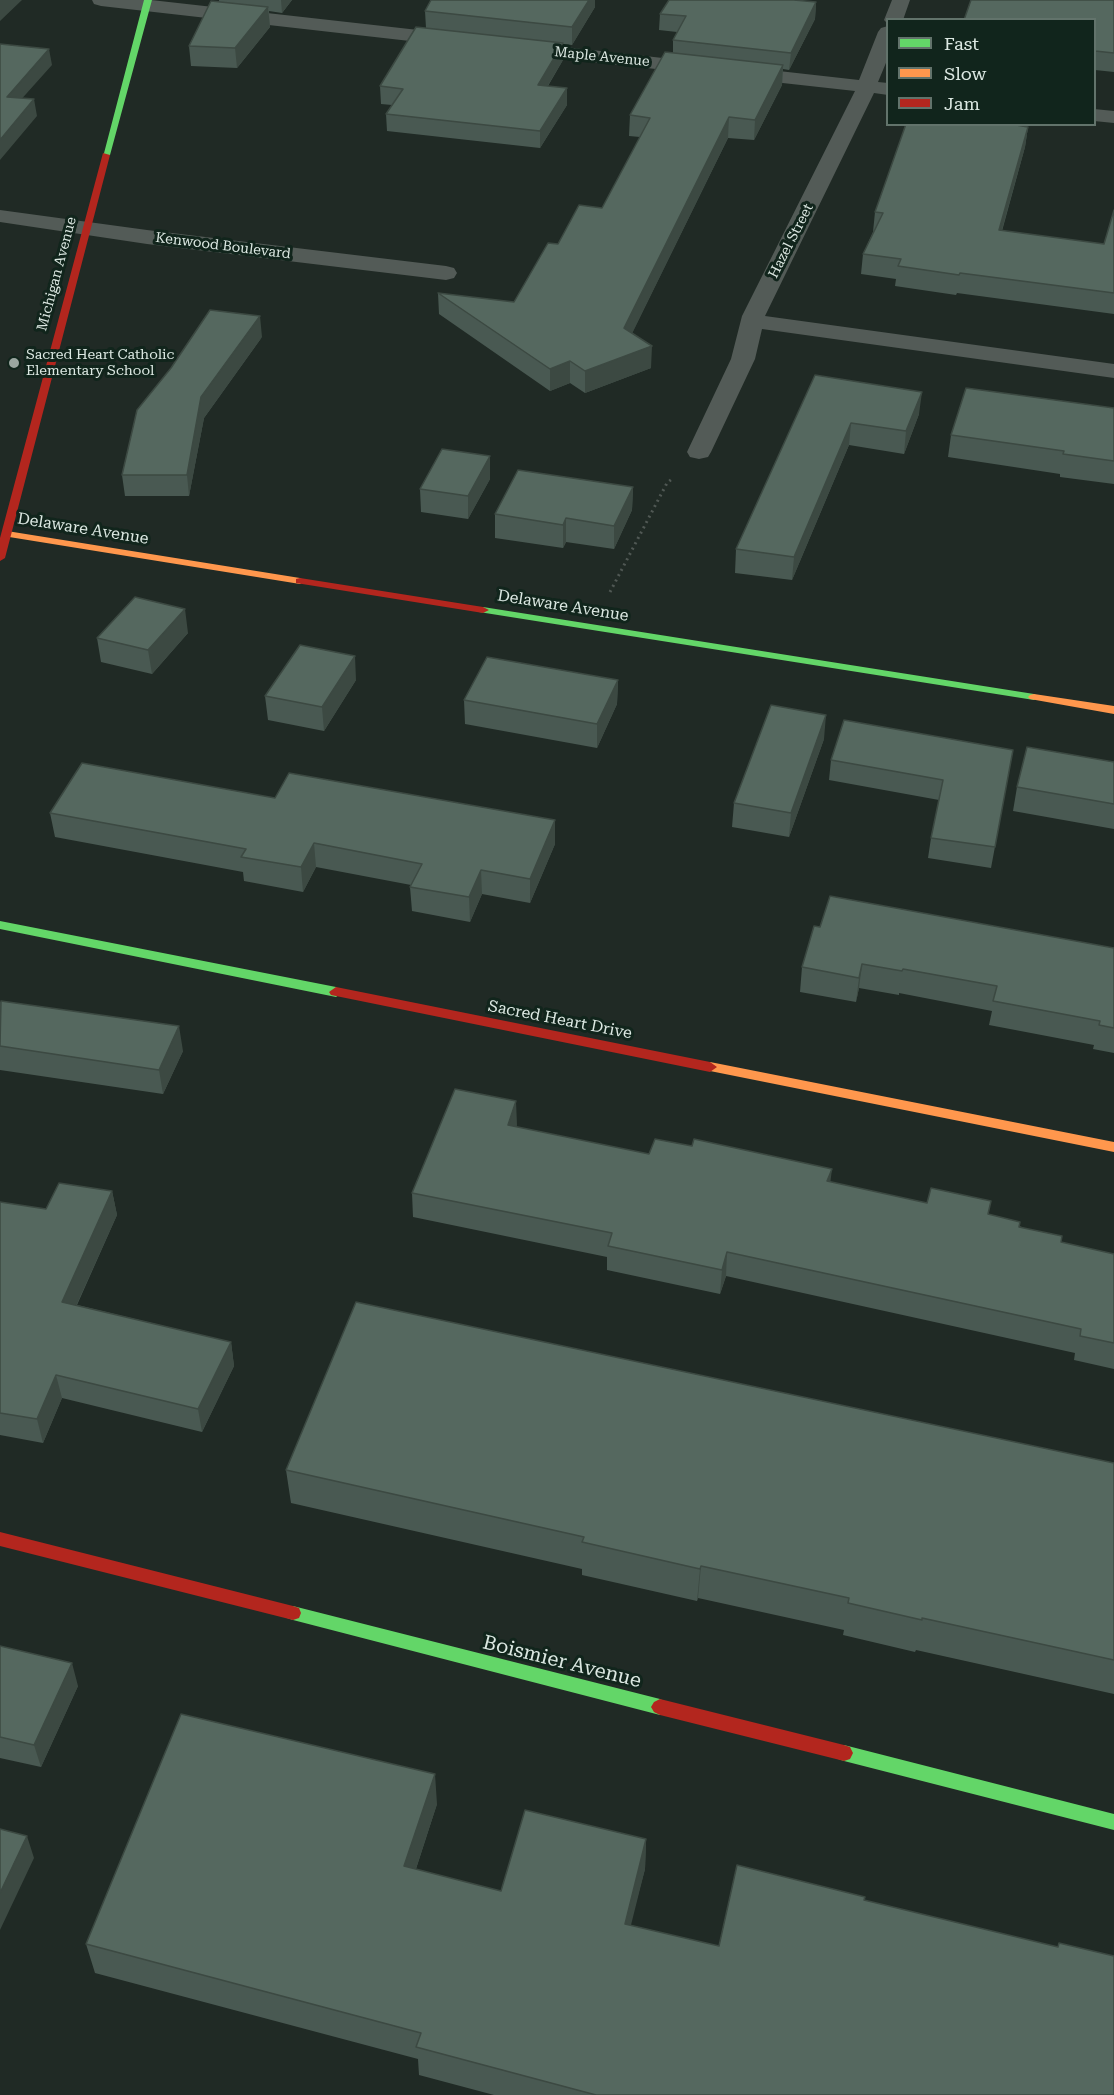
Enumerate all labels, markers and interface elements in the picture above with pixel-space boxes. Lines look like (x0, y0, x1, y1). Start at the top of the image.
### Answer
legend (886, 18, 1096, 126)
text: Fast (944, 33, 979, 54)
street label: Maple Avenue (554, 44, 650, 70)
text: Slow (944, 63, 986, 84)
text: Jam (944, 93, 980, 114)
street label: Hazel Street (765, 201, 817, 281)
street label: Michigan Avenue (34, 215, 80, 333)
street label: Kenwood Boulevard (154, 229, 292, 263)
place label: Sacred Heart Catholic Elementary School (26, 347, 174, 380)
marker: Sacred Heart Catholic Elementary School (7, 356, 21, 370)
street label: Delaware Avenue (16, 509, 150, 549)
street label: Delaware Avenue (496, 586, 630, 626)
street label: Sacred Heart Drive (486, 997, 634, 1043)
street label: Boismier Avenue (480, 1631, 644, 1693)

